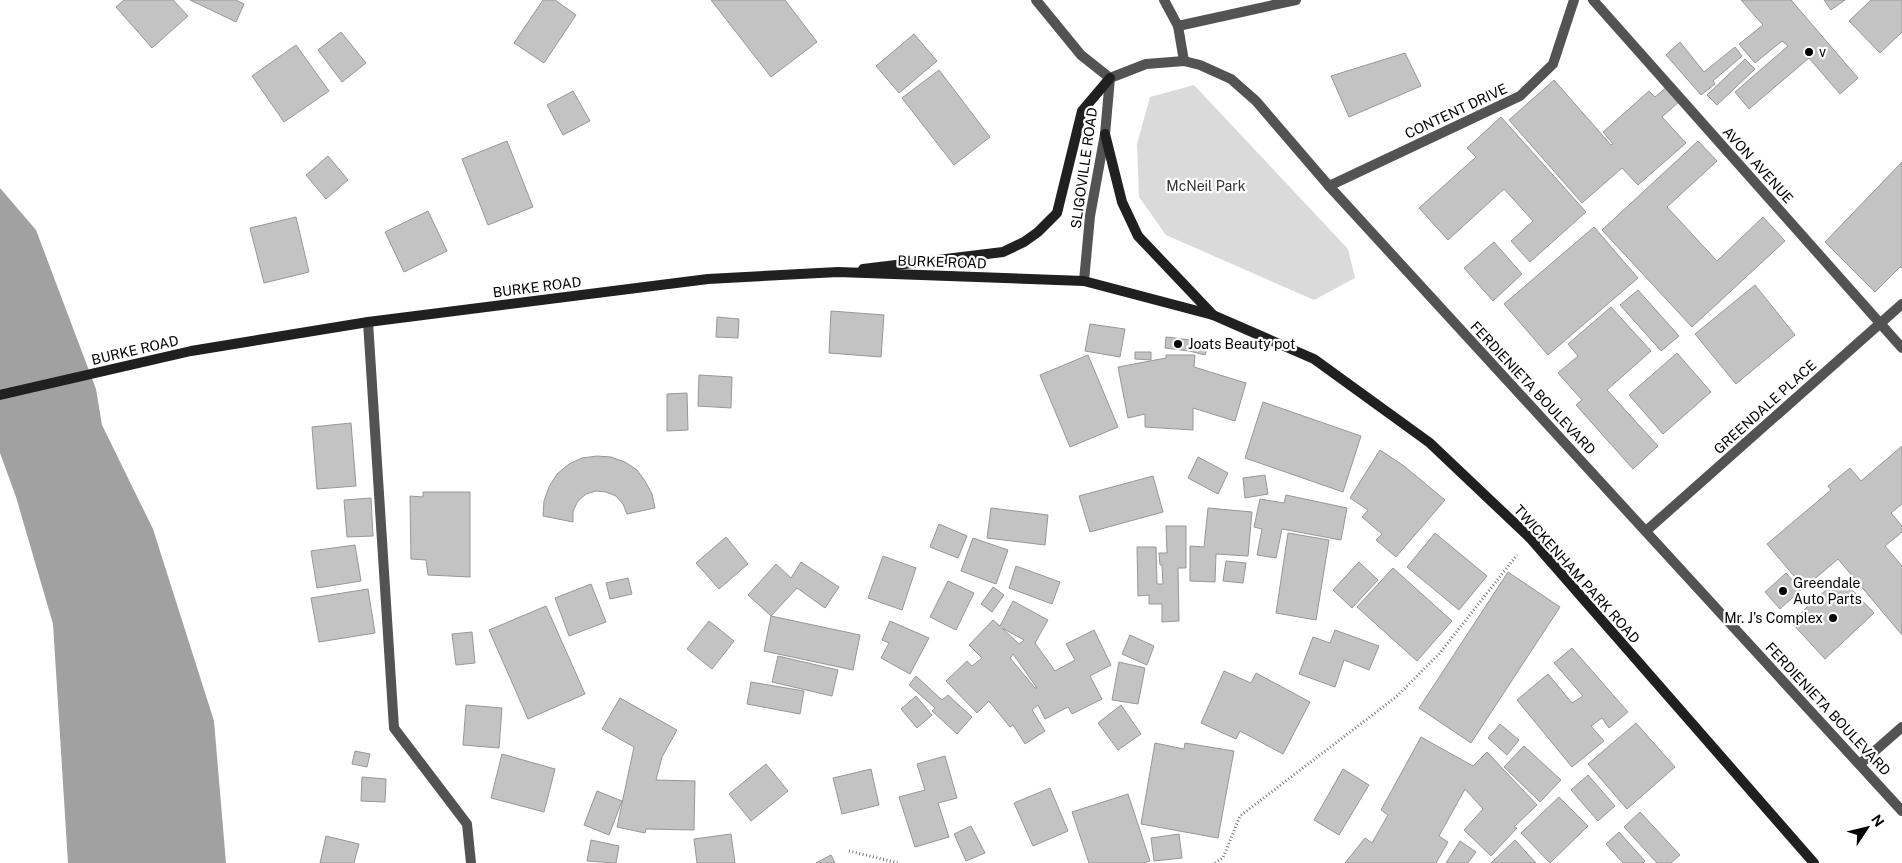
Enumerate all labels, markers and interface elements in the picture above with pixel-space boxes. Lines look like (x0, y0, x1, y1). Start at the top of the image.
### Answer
place label: v (1819, 44, 1826, 60)
marker: v (1803, 46, 1815, 58)
street label: CONTENT DRIVE (1402, 80, 1510, 142)
street label: SLIGOVILLE ROAD (1068, 106, 1100, 230)
street label: AVON AVENUE (1720, 123, 1796, 207)
park label: McNeil Park (1166, 178, 1246, 194)
street label: BURKE ROAD (897, 252, 987, 272)
street label: BURKE ROAD (492, 274, 582, 300)
street label: FERDIENIETA BOULEVARD (1467, 318, 1599, 458)
street label: BURKE ROAD (90, 332, 180, 368)
place label: Joats Beauty pot (1188, 336, 1295, 352)
marker: Joats Beauty pot (1172, 338, 1184, 350)
street label: GREENDALE PLACE (1711, 357, 1819, 457)
street label: TWICKENHAM PARK ROAD (1511, 502, 1643, 646)
place label: Greendale Auto Parts (1793, 575, 1862, 607)
marker: Greendale Auto Parts (1777, 585, 1789, 597)
place label: Mr. J's Complex (1724, 610, 1823, 626)
marker: Mr. J's Complex (1827, 612, 1839, 624)
street label: FERDIENIETA BOULEVARD (1762, 639, 1894, 779)
north arrow (1842, 803, 1892, 853)
text: N (1868, 811, 1887, 830)

